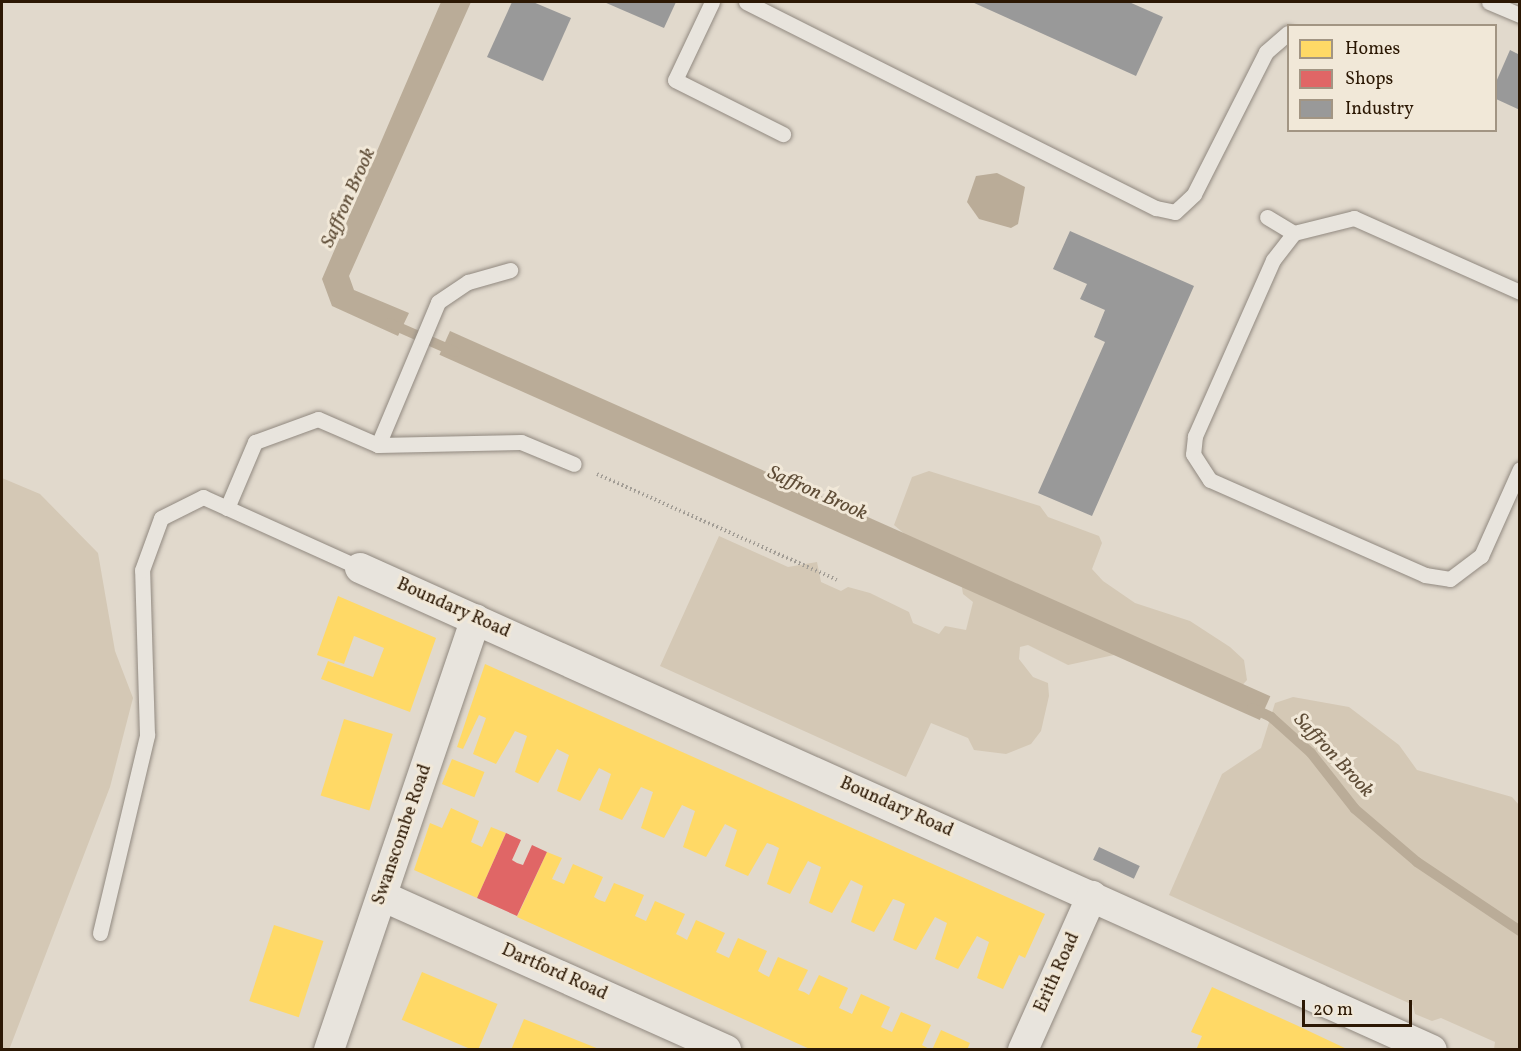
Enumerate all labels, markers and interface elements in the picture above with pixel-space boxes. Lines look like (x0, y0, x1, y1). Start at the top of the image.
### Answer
legend (1287, 24, 1497, 132)
text: Homes (1345, 37, 1400, 62)
text: Shops (1345, 67, 1393, 92)
text: Industry (1345, 97, 1414, 122)
water label: Saffron Brook (316, 144, 382, 252)
water label: Saffron Brook (763, 461, 871, 527)
street label: Boundary Road (393, 574, 513, 644)
water label: Saffron Brook (1288, 709, 1378, 803)
street label: Swanscombe Road (369, 762, 437, 908)
street label: Boundary Road (836, 773, 956, 843)
street label: Erith Road (1031, 930, 1085, 1016)
street label: Dartford Road (498, 940, 610, 1006)
scale bar (1305, 988, 1414, 1026)
text: 20 m (1313, 998, 1353, 1023)

